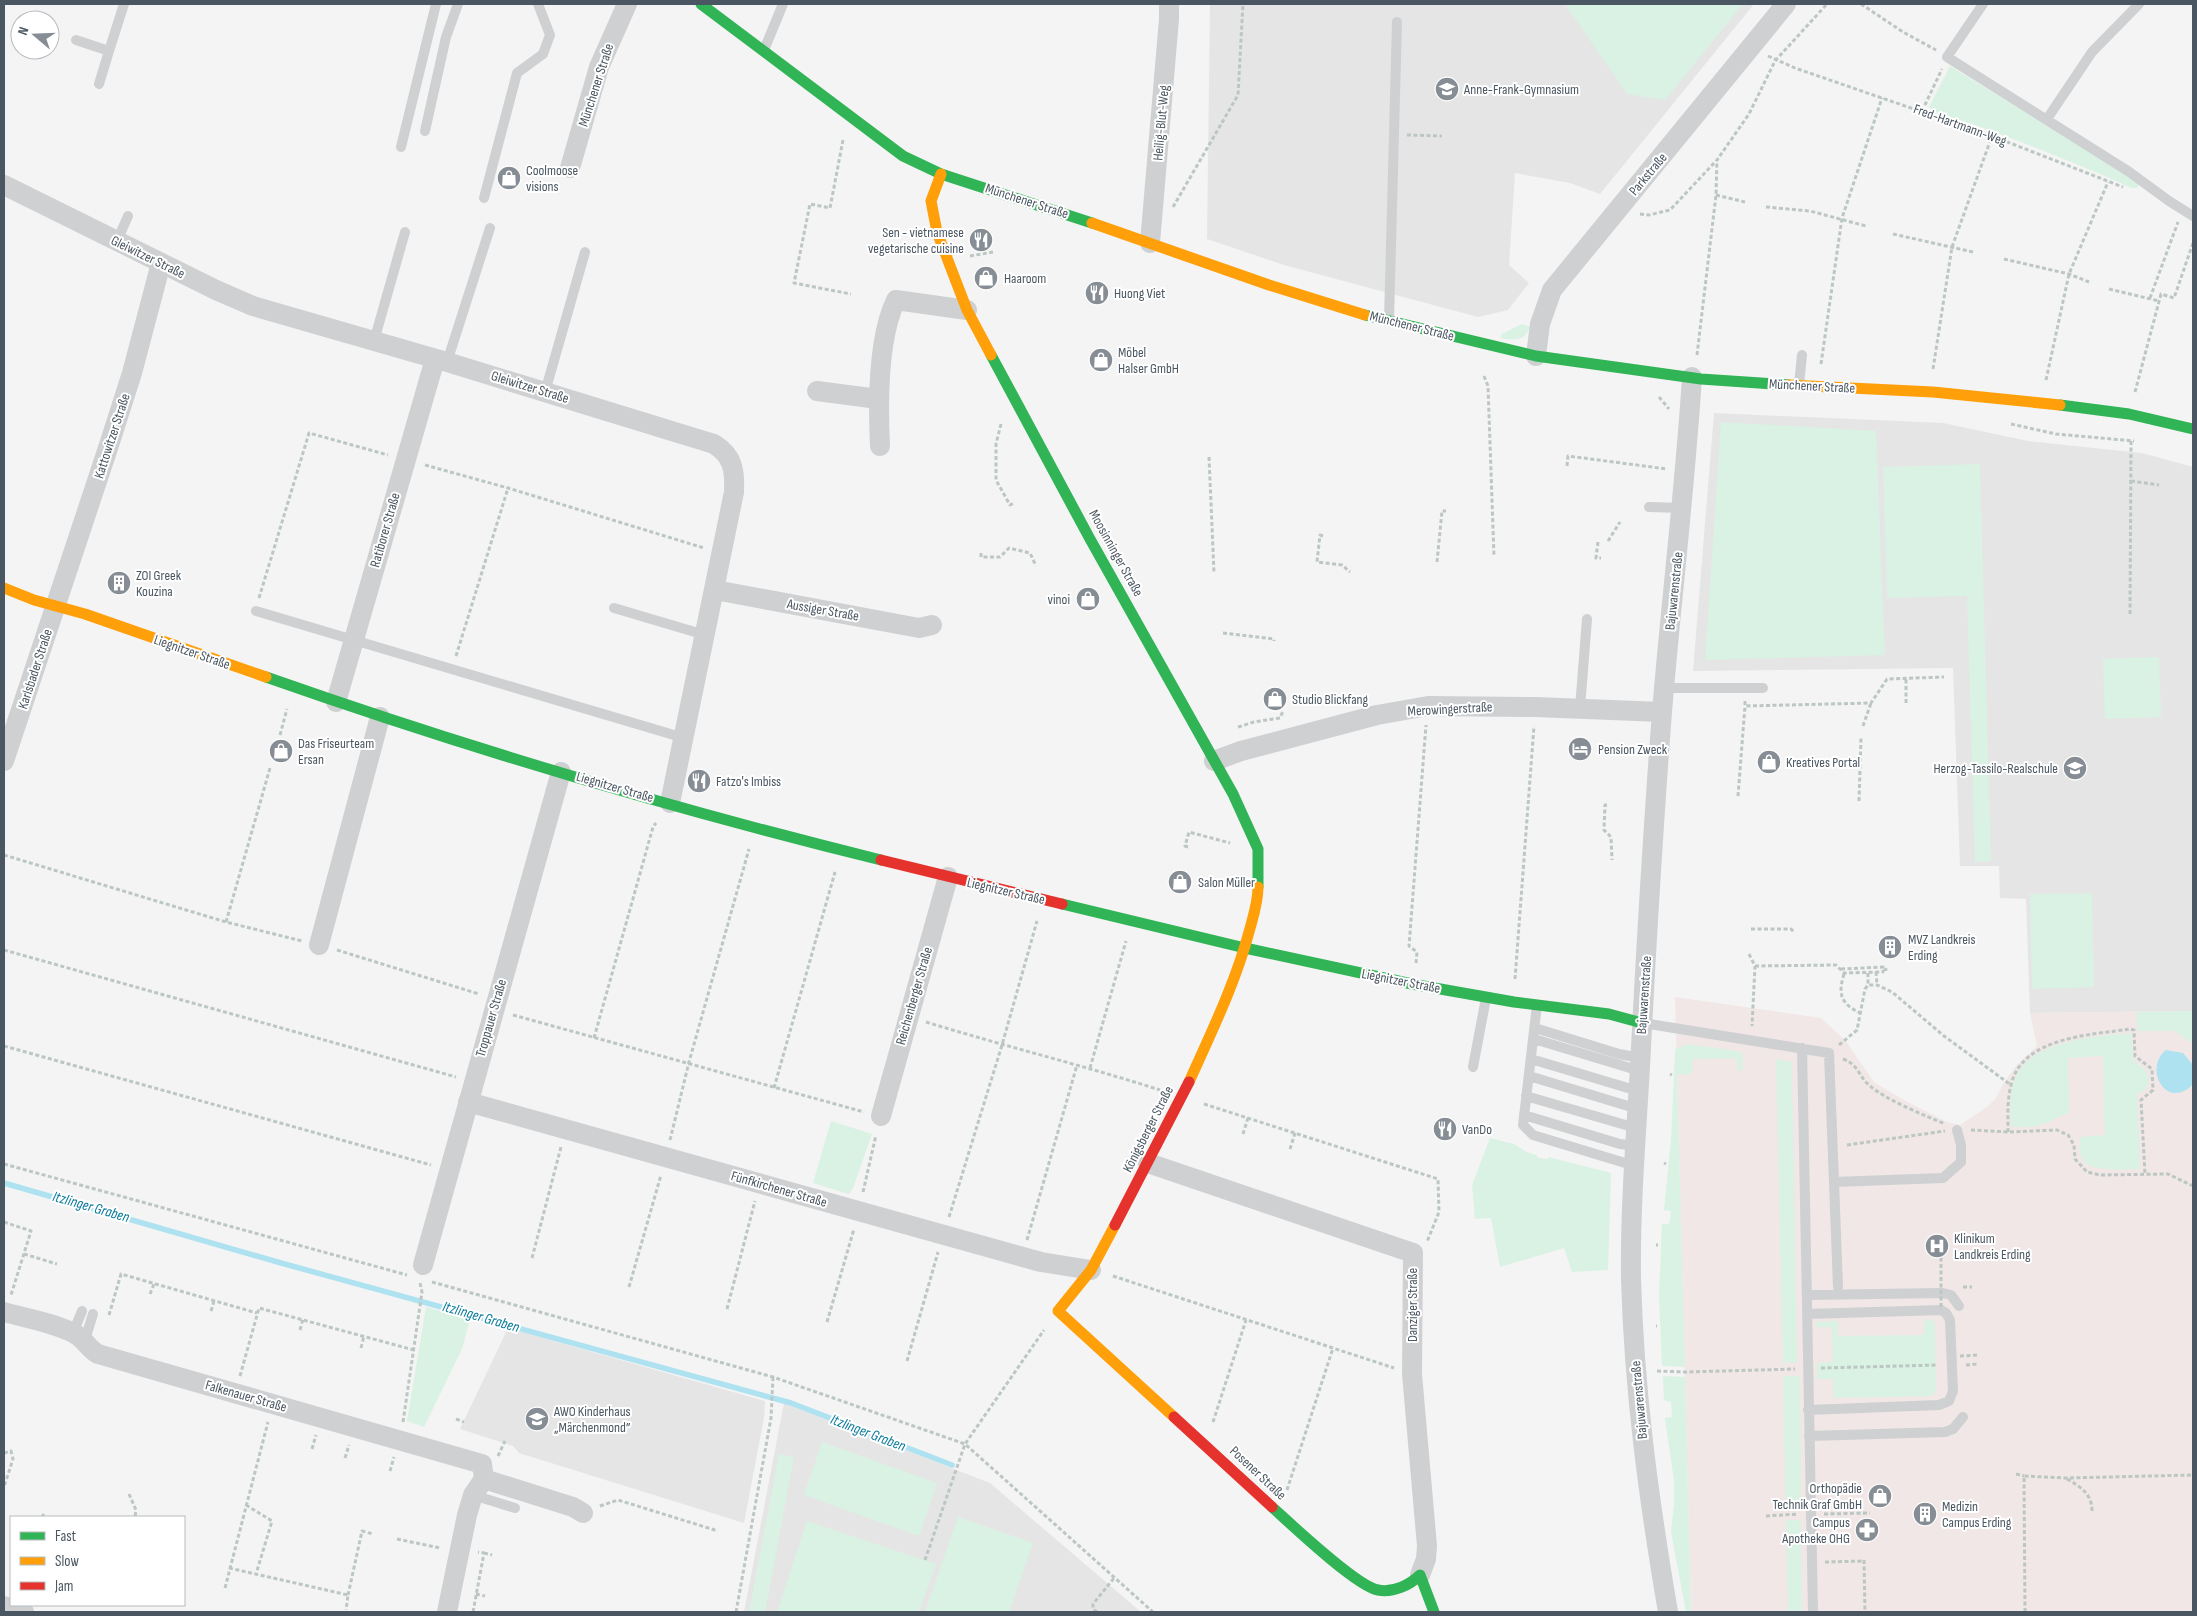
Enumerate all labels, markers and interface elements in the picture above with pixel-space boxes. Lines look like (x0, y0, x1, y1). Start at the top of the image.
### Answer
north arrow (10, 10, 60, 60)
text: N (14, 25, 32, 37)
street label: Münchener Straße (575, 41, 617, 129)
school or university icon: Anne-Frank-Gymnasium (1434, 76, 1460, 102)
place label: Anne-Frank-Gymnasium (1463, 81, 1579, 98)
street label: Heilig-Blut-Weg (1149, 84, 1173, 161)
street label: Fred-Hartmann-Weg (1911, 100, 2009, 150)
street label: Parkstraße (1625, 149, 1671, 199)
place label: Coolmoose visions (526, 162, 578, 195)
shop icon: Coolmoose visions (496, 165, 522, 191)
street label: Münchener Straße (983, 180, 1071, 222)
place label: Sen - vietnamese vegetarische cuisine (868, 224, 964, 257)
restaurant icon: Sen - vietnamese vegetarische cuisine (968, 227, 994, 253)
street label: Gleiwitzer Straße (108, 232, 188, 282)
shop icon: Haaroom (973, 265, 999, 291)
place label: Haaroom (1004, 270, 1046, 287)
restaurant icon: Huong Viet (1084, 280, 1110, 306)
place label: Huong Viet (1114, 285, 1165, 302)
street label: Münchener Straße (1368, 307, 1456, 345)
place label: Möbel Halser GmbH (1118, 344, 1179, 377)
shop icon: Möbel Halser GmbH (1088, 347, 1114, 373)
street label: Gleiwitzer Straße (489, 367, 571, 407)
street label: Münchener Straße (1769, 375, 1855, 397)
street label: Kattowitzer Straße (90, 391, 134, 481)
street label: Ratiborer Straße (366, 491, 404, 569)
street label: Moosinninger Straße (1085, 507, 1147, 599)
street label: Bajuwarenstraße (1661, 551, 1687, 631)
place label: ZOI Greek Kouzina (136, 567, 182, 600)
building icon: ZOI Greek Kouzina (106, 570, 132, 596)
shop icon: vinoi (1075, 586, 1101, 612)
place label: vinoi (1048, 591, 1070, 608)
street label: Aussiger Straße (785, 595, 860, 625)
street label: Karlsbader Straße (14, 627, 56, 711)
street label: Liegnitzer Straße (152, 631, 232, 673)
shop icon: Studio Blickfang (1262, 686, 1288, 712)
place label: Studio Blickfang (1292, 691, 1369, 708)
street label: Merowingerstraße (1407, 698, 1493, 720)
place label: Das Friseurteam Ersan (298, 735, 374, 768)
hotel icon: Pension Zweck (1567, 736, 1593, 762)
shop icon: Das Friseurteam Ersan (268, 738, 294, 764)
place label: Pension Zweck (1598, 741, 1668, 758)
shop icon: Kreatives Portal (1756, 749, 1782, 775)
place label: Kreatives Portal (1786, 754, 1860, 771)
school or university icon: Herzog-Tassilo-Realschule (2062, 755, 2088, 781)
place label: Herzog-Tassilo-Realschule (1933, 760, 2058, 777)
street label: Liegnitzer Straße (574, 768, 656, 806)
restaurant icon: Fatzo's Imbiss (686, 768, 712, 794)
place label: Fatzo's Imbiss (716, 773, 781, 790)
shop icon: Salon Müller (1167, 869, 1193, 895)
street label: Liegnitzer Straße (965, 874, 1047, 908)
place label: Salon Müller (1198, 874, 1255, 891)
place label: MVZ Landkreis Erding (1908, 931, 1975, 964)
building icon: MVZ Landkreis Erding (1877, 934, 1903, 960)
street label: Reichenberger Straße (892, 945, 936, 1047)
street label: Bajuwarenstraße (1633, 955, 1655, 1035)
street label: Liegnitzer Straße (1360, 965, 1442, 997)
street label: Troppauer Straße (472, 977, 510, 1059)
street label: Königsberger Straße (1119, 1083, 1177, 1175)
restaurant icon: VanDo (1432, 1116, 1458, 1142)
place label: VanDo (1462, 1121, 1492, 1138)
street label: Fünfkirchener Straße (729, 1167, 829, 1211)
water label: Itzlinger Graben (50, 1187, 132, 1227)
place label: Klinikum Landkreis Erding (1954, 1230, 2031, 1263)
hospital icon: Klinikum Landkreis Erding (1924, 1233, 1950, 1259)
street label: Danziger Straße (1404, 1268, 1421, 1342)
water label: Itzlinger Graben (440, 1297, 522, 1337)
street label: Bajuwarenstraße (1627, 1360, 1651, 1440)
street label: Falkenauer Straße (203, 1376, 289, 1416)
place label: AWO Kinderhaus „Märchenmond” (553, 1403, 631, 1436)
school or university icon: AWO Kinderhaus „Märchenmond” (524, 1406, 550, 1432)
water label: Itzlinger Graben (828, 1410, 908, 1456)
street label: Posener Straße (1226, 1443, 1290, 1503)
place label: Orthopädie Technik Graf GmbH (1772, 1480, 1862, 1513)
shop icon: Orthopädie Technik Graf GmbH (1867, 1483, 1893, 1509)
place label: Medizin Campus Erding (1942, 1498, 2012, 1531)
building icon: Medizin Campus Erding (1912, 1501, 1938, 1527)
place label: Campus Apotheke OHG (1781, 1514, 1850, 1547)
legend (10, 1516, 185, 1606)
pharmacy icon: Campus Apotheke OHG (1854, 1517, 1880, 1543)
text: Fast (55, 1527, 77, 1546)
text: Slow (55, 1552, 79, 1571)
text: Jam (54, 1577, 73, 1596)

